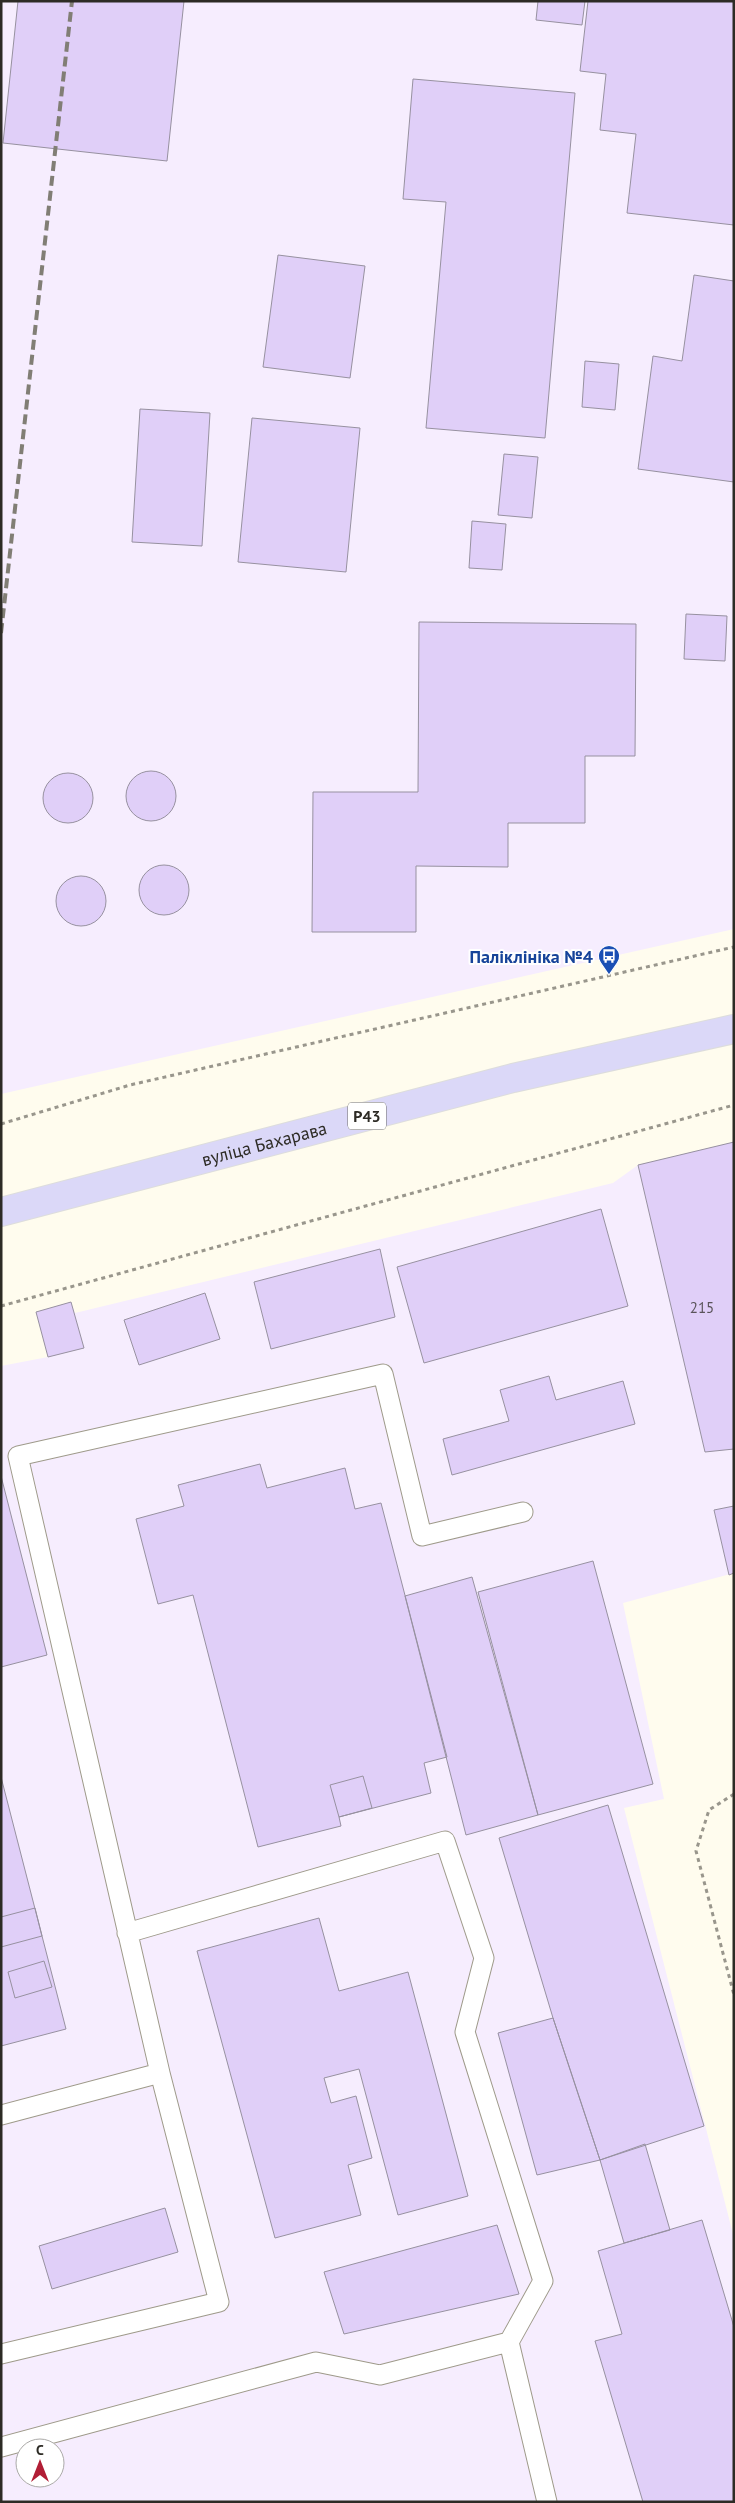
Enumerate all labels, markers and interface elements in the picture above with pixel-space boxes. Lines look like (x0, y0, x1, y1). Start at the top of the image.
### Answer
bus stop icon: Паліклініка №4 (597, 944, 621, 975)
place label: Паліклініка №4 (470, 945, 593, 968)
road number: Р43 (348, 1102, 386, 1130)
street label: вуліца Бахарава (199, 1116, 329, 1171)
house number: 215 (690, 1298, 714, 1317)
north arrow (15, 2438, 65, 2488)
text: С (36, 2441, 44, 2459)

